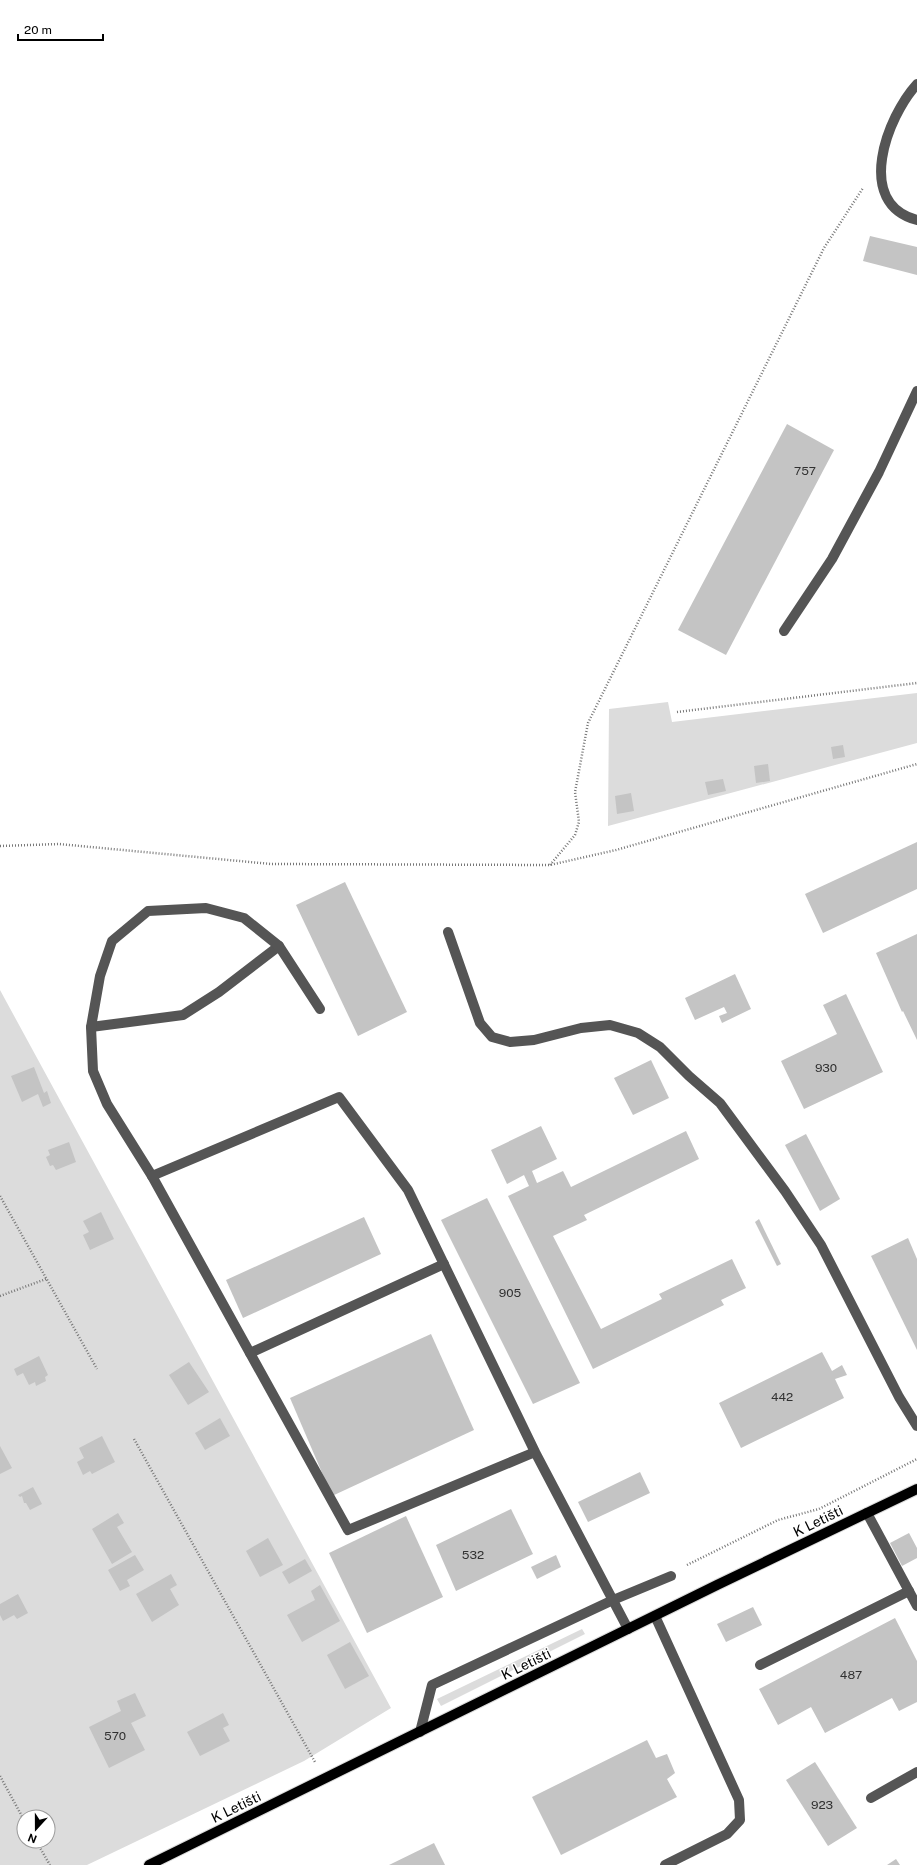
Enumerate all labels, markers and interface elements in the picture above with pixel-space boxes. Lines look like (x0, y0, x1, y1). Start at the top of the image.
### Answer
scale bar (18, 16, 103, 42)
text: 20 m (24, 23, 52, 37)
house number: 757 (794, 464, 816, 478)
house number: 930 (815, 1061, 837, 1075)
house number: 905 (499, 1286, 522, 1300)
house number: 442 (771, 1390, 793, 1404)
street label: K Letišti (791, 1502, 845, 1540)
house number: 532 (462, 1548, 484, 1562)
street label: K Letišti (499, 1645, 553, 1683)
house number: 487 (840, 1668, 862, 1682)
house number: 570 (104, 1729, 126, 1743)
street label: K Letišti (209, 1788, 263, 1826)
house number: 923 (811, 1798, 833, 1812)
north arrow (16, 1809, 56, 1849)
text: N (26, 1831, 39, 1845)

